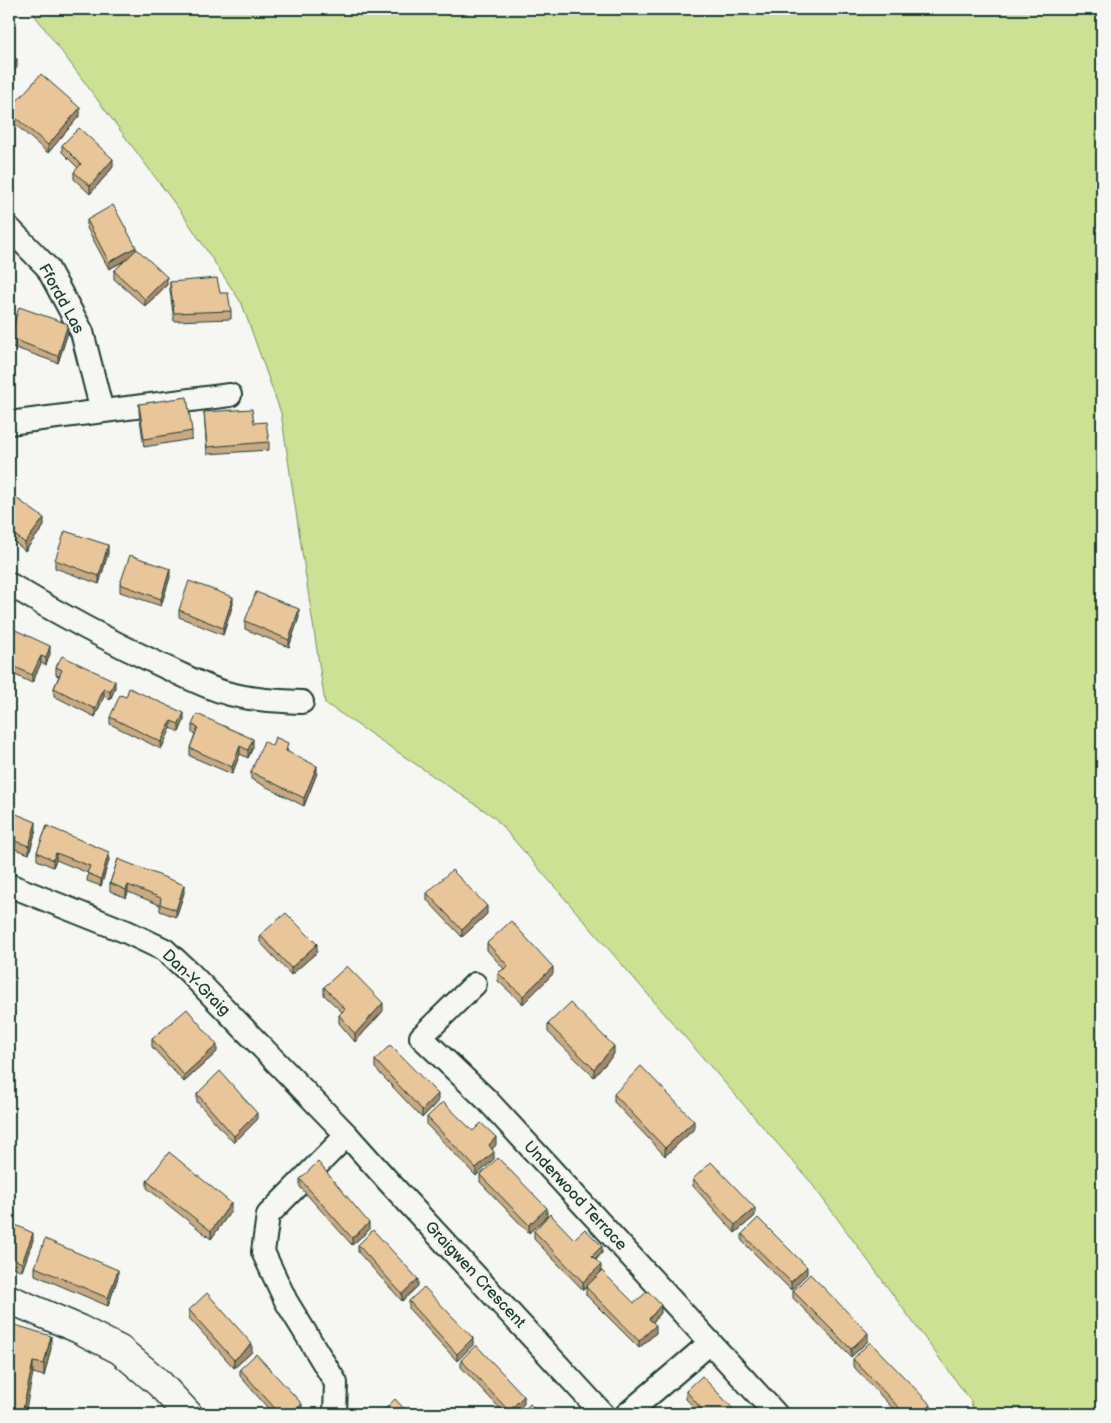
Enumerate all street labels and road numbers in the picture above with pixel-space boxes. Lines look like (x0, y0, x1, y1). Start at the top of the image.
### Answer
street label: Ffordd Las (34, 261, 88, 337)
street label: Dan-Y-Graig (158, 946, 234, 1020)
street label: Underwood Terrace (519, 1137, 631, 1255)
street label: Graigwen Crescent (421, 1218, 529, 1332)

